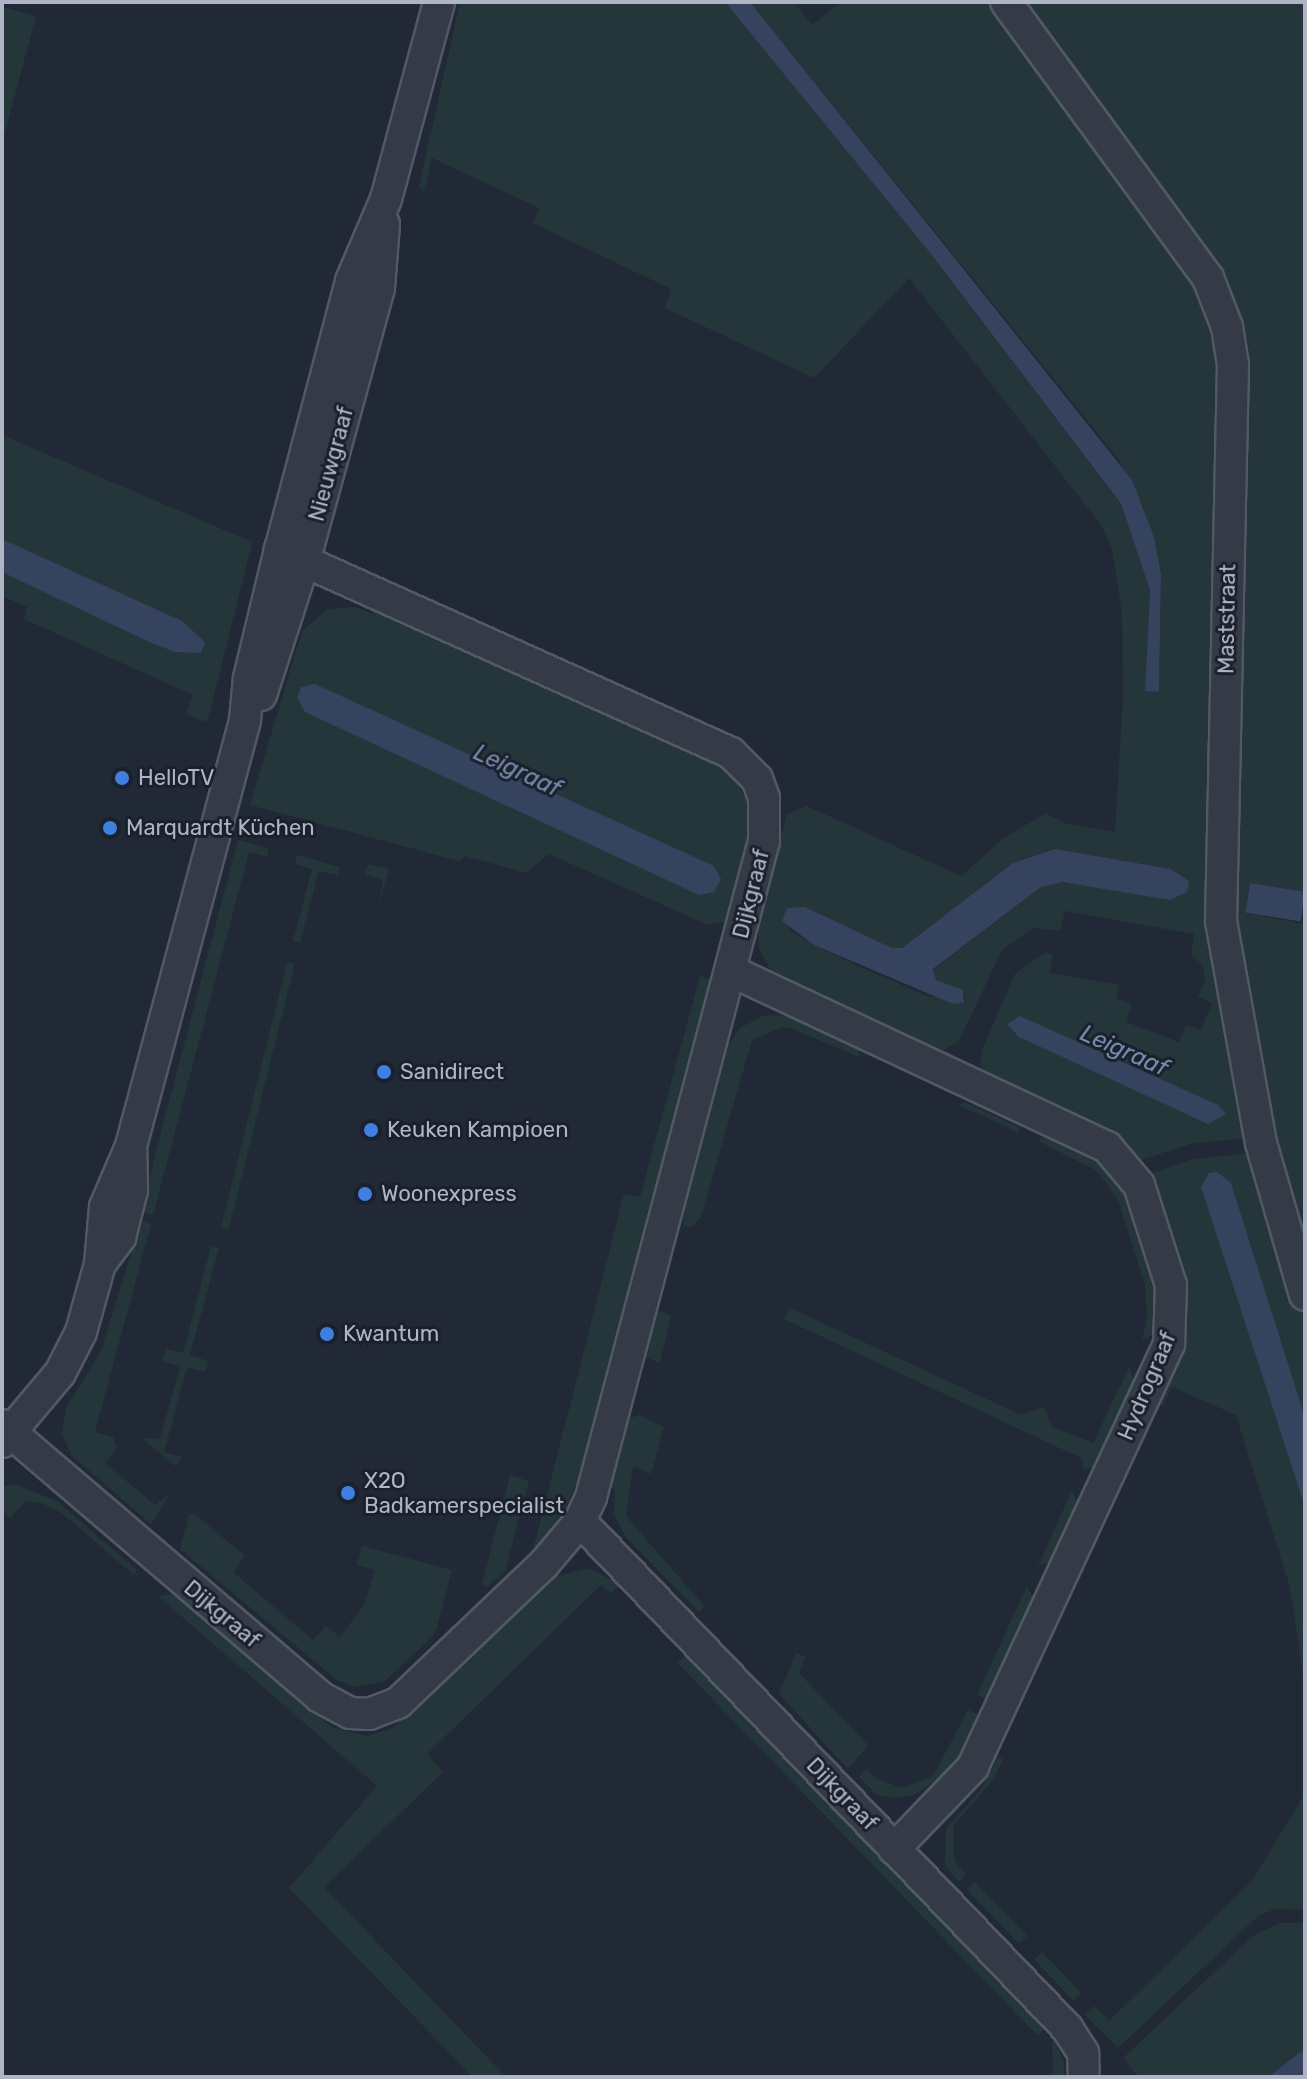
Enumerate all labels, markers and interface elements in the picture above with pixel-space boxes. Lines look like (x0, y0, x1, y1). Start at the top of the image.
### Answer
street label: Nieuwgraaf (303, 404, 359, 524)
street label: Maststraat (1213, 564, 1241, 674)
water label: Leigraaf (469, 738, 565, 804)
place label: HelloTV (138, 765, 214, 791)
marker: HelloTV (113, 769, 131, 787)
place label: Marquardt Küchen (126, 815, 315, 841)
marker: Marquardt Küchen (101, 819, 119, 837)
street label: Dijkgraaf (727, 847, 775, 941)
water label: Leigraaf (1076, 1019, 1172, 1083)
place label: Sanidirect (400, 1059, 504, 1085)
marker: Sanidirect (375, 1063, 393, 1081)
place label: Keuken Kampioen (387, 1117, 568, 1143)
marker: Keuken Kampioen (362, 1121, 380, 1139)
place label: Woonexpress (381, 1181, 517, 1207)
marker: Woonexpress (356, 1185, 374, 1203)
place label: Kwantum (343, 1321, 439, 1347)
marker: Kwantum (318, 1325, 336, 1343)
street label: Hydrograaf (1112, 1328, 1182, 1444)
place label: X2O Badkamerspecialist (364, 1467, 564, 1518)
marker: X2O Badkamerspecialist (339, 1484, 357, 1502)
street label: Dijkgraaf (179, 1575, 265, 1653)
street label: Dijkgraaf (801, 1752, 883, 1836)

